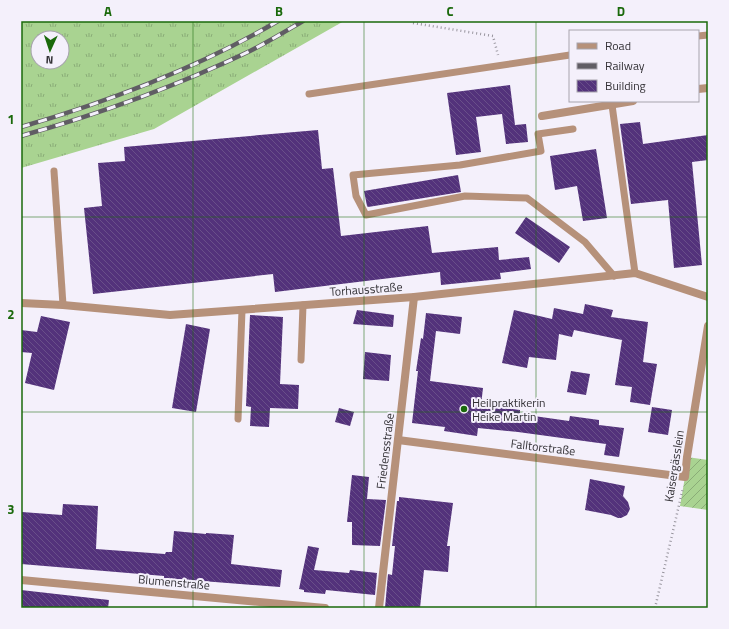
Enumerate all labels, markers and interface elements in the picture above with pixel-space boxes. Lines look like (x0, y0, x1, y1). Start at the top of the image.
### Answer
text: A (104, 1, 112, 21)
text: B (275, 1, 283, 21)
text: C (446, 1, 454, 21)
text: D (617, 1, 625, 21)
north arrow (30, 30, 70, 70)
legend (569, 30, 699, 102)
text: Road (605, 36, 631, 55)
text: N (45, 52, 54, 68)
text: Railway (605, 56, 645, 75)
text: Building (605, 76, 646, 95)
text: 1 (7, 109, 15, 129)
street label: Torhausstraße (329, 277, 403, 301)
text: 2 (7, 304, 15, 324)
place label: Heilpraktikerin Heike Martin (472, 393, 545, 426)
marker: Heilpraktikerin Heike Martin (459, 404, 469, 414)
street label: Friedensstraße (371, 412, 399, 490)
street label: Kaisergässlein (659, 429, 689, 503)
street label: Falltorstraße (510, 434, 576, 460)
text: 3 (7, 499, 15, 519)
street label: Blumenstraße (137, 569, 211, 595)

